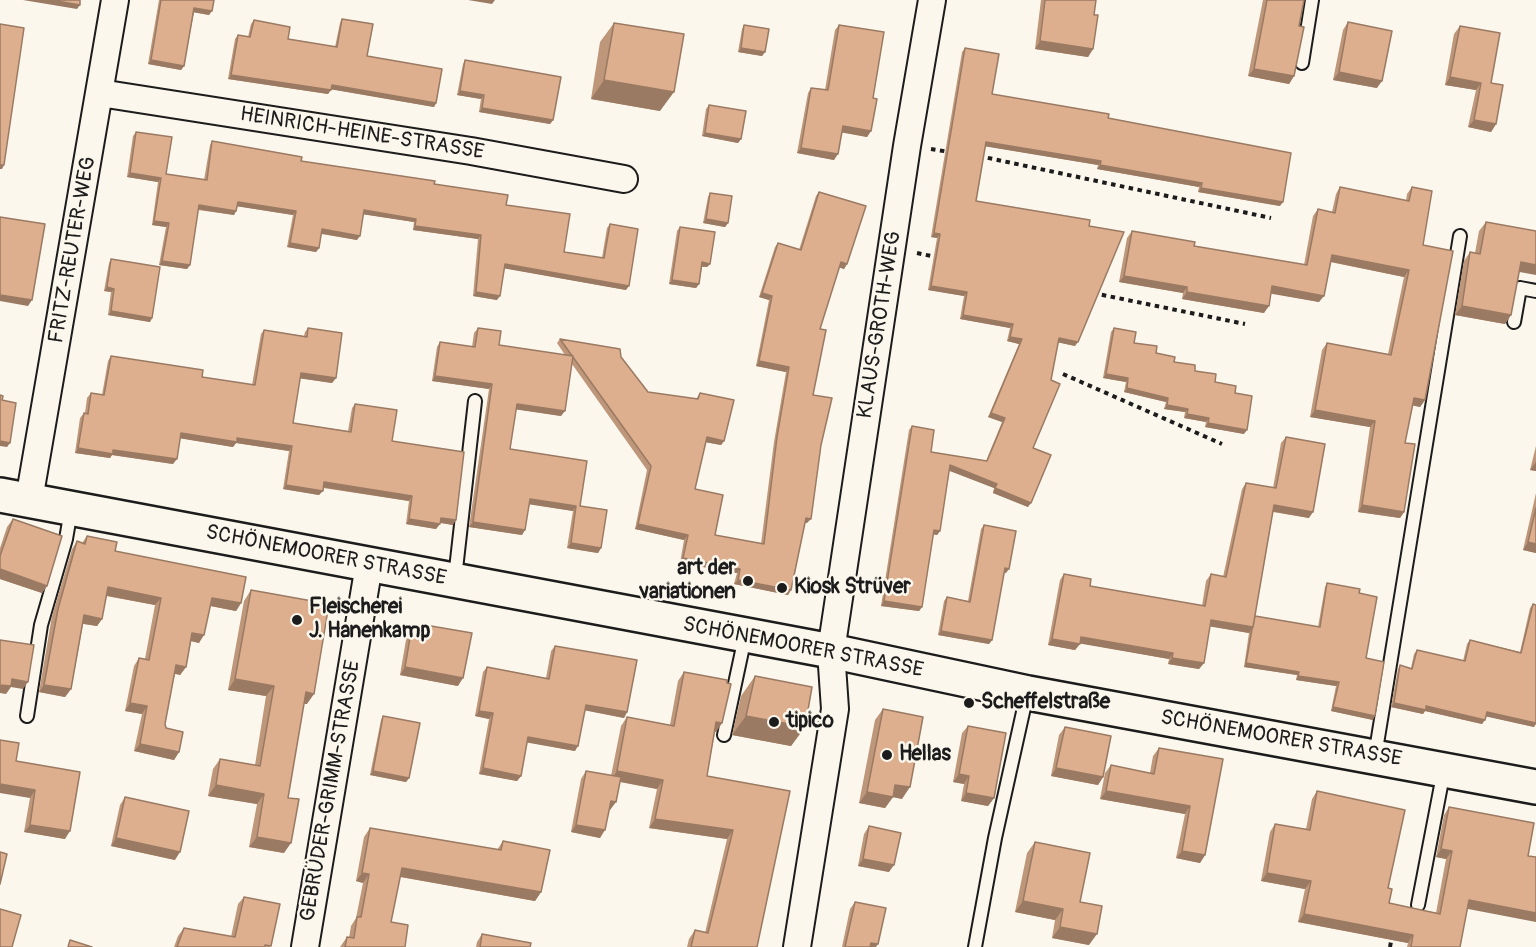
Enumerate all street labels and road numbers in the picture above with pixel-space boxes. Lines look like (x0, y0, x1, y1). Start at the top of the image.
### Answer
street label: HEINRICH-HEINE-STRASSE (238, 102, 486, 166)
street label: FRITZ-REUTER-WEG (44, 155, 102, 345)
street label: KLAUS-GROTH-WEG (853, 230, 907, 420)
street label: SCHÖNEMOORER STRASSE (204, 520, 448, 592)
street label: SCHÖNEMOORER STRASSE (681, 612, 925, 684)
street label: GEBRÜDER-GRIMM-STRASSE (296, 659, 366, 923)
street label: SCHÖNEMOORER STRASSE (1158, 705, 1404, 773)

